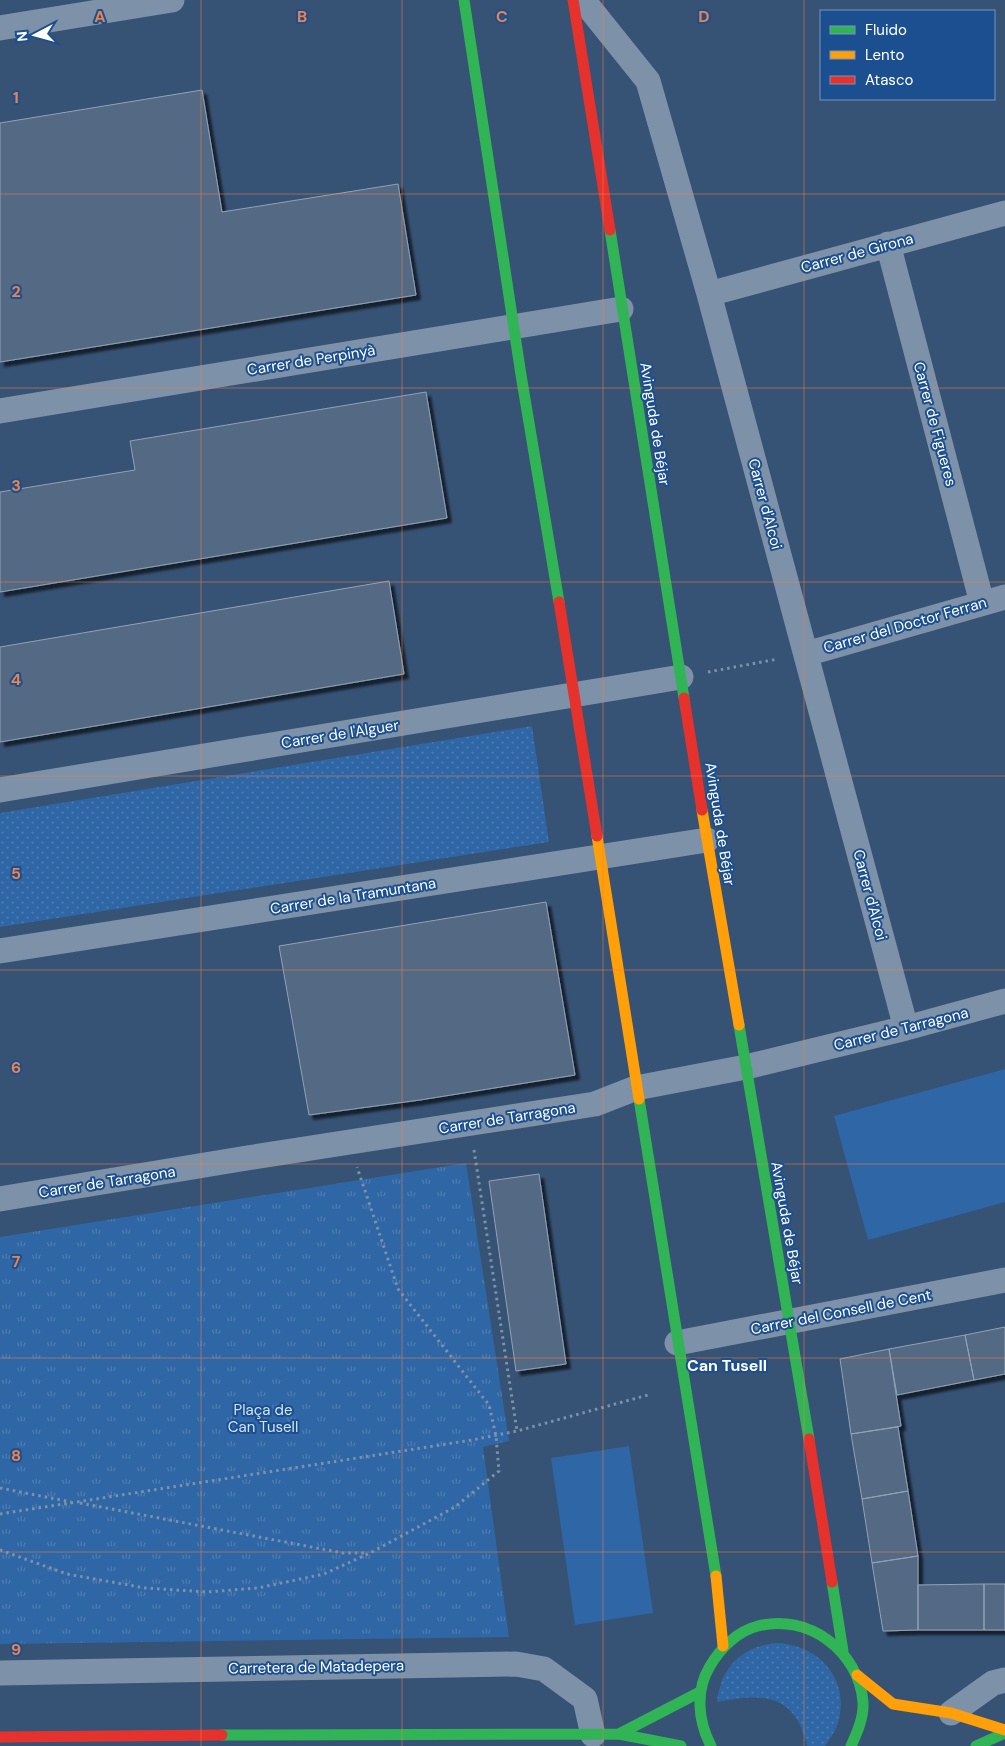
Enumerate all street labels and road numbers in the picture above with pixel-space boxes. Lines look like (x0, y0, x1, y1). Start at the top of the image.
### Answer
street label: Carrer de Girona (799, 228, 915, 278)
street label: Carrer de Perpinyà (246, 340, 376, 380)
street label: Carrer de Figueres (909, 360, 961, 488)
street label: Avinguda de Béjar (635, 361, 675, 488)
street label: Carrer d'Alcoi (743, 456, 787, 552)
street label: Carrer del Doctor Ferran (821, 592, 989, 658)
street label: Carrer de l'Alguer (280, 715, 401, 753)
street label: Avinguda de Béjar (700, 761, 740, 888)
street label: Carrer d'Alcoi (848, 847, 892, 943)
street label: Carrer de la Tramuntana (269, 873, 437, 919)
street label: Carrer de Tarragona (832, 1003, 970, 1055)
street label: Carrer de Tarragona (437, 1097, 577, 1139)
street label: Avinguda de Béjar (766, 1160, 808, 1287)
street label: Carrer de Tarragona (37, 1161, 177, 1203)
street label: Carrer del Consell de Cent (749, 1285, 933, 1339)
street label: Carretera de Matadepera (228, 1655, 404, 1679)

